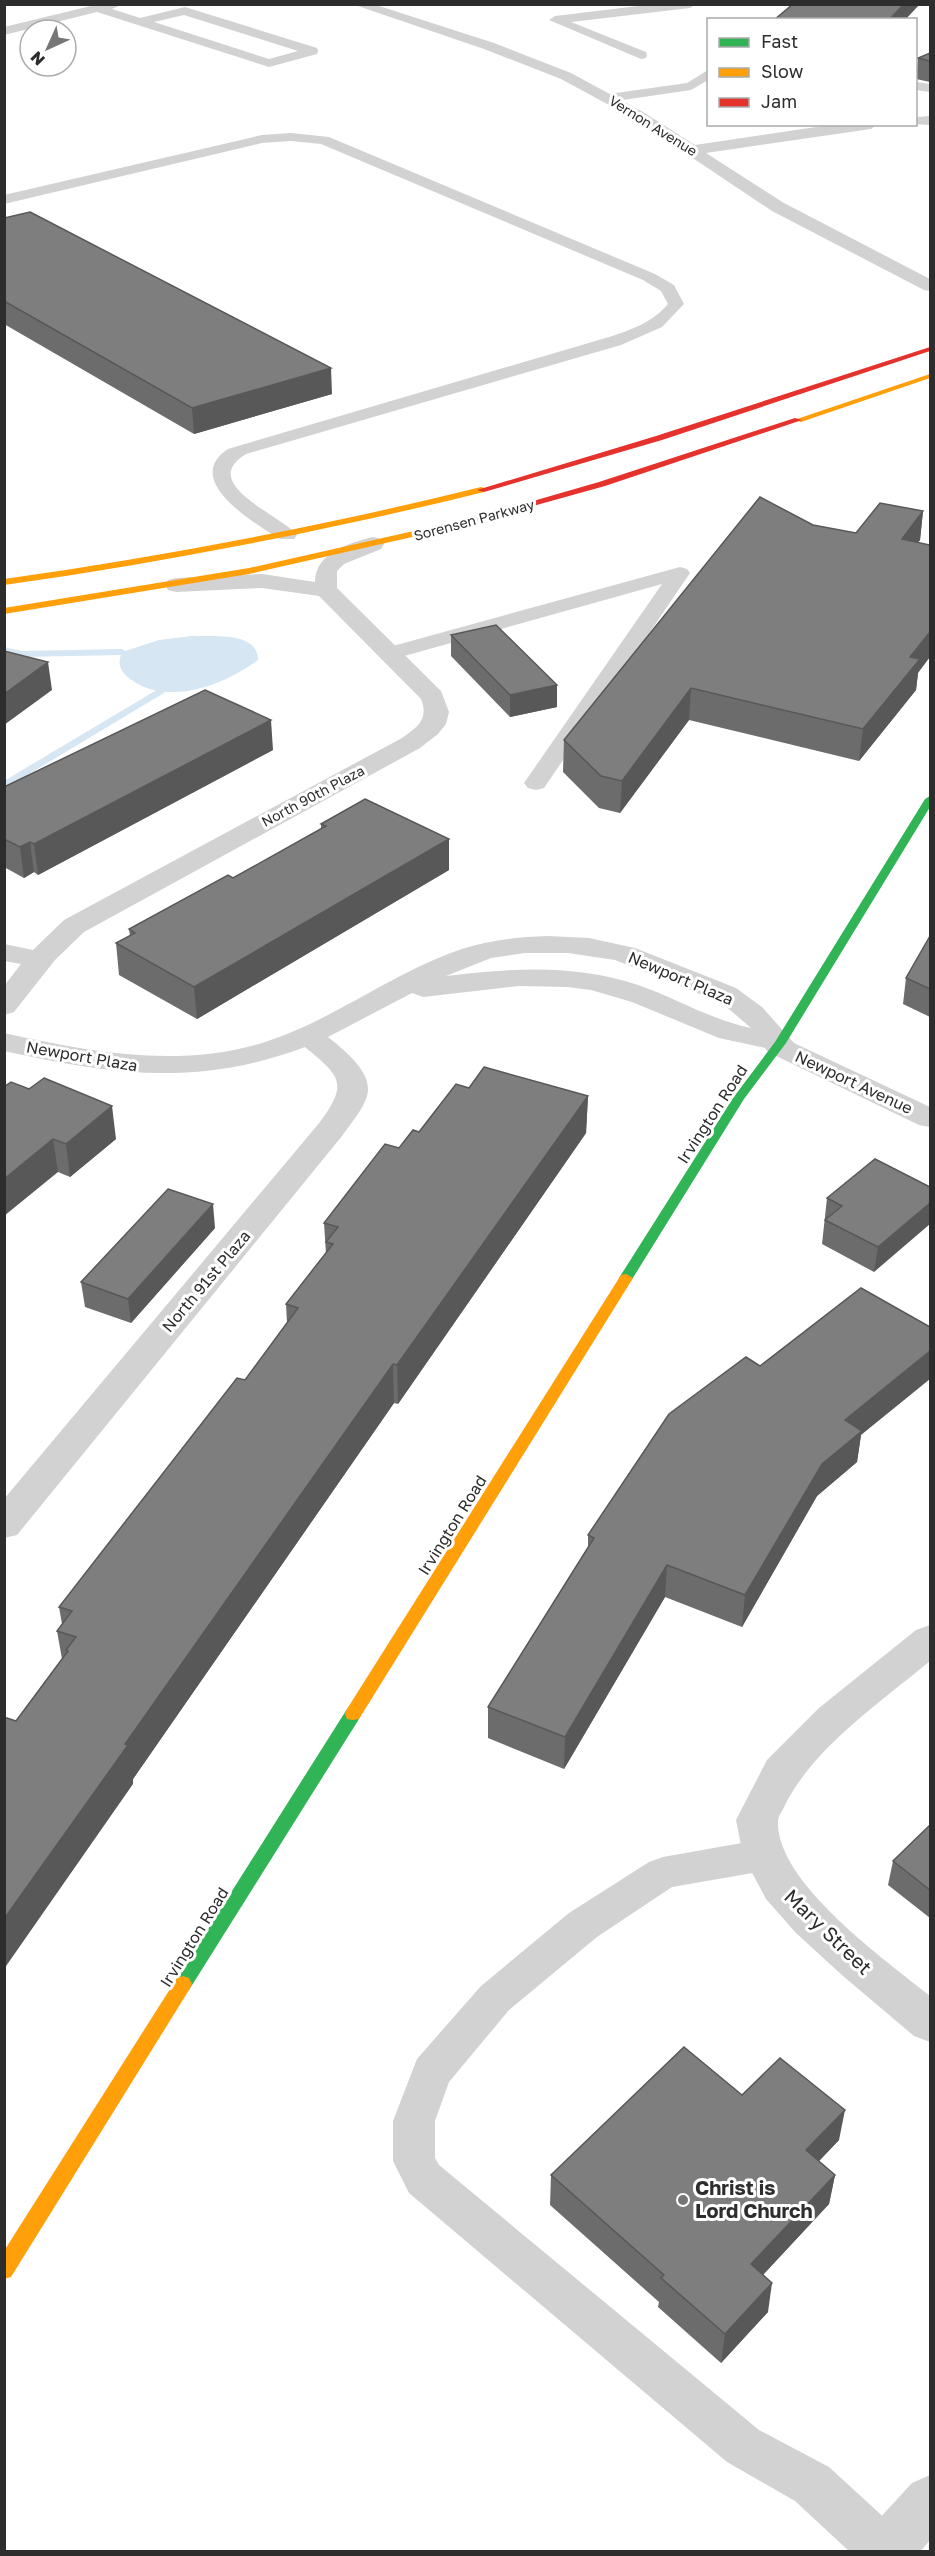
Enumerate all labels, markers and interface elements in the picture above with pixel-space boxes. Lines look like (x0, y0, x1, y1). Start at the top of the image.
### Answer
north arrow (18, 18, 78, 78)
legend (707, 18, 917, 126)
text: Fast (761, 30, 798, 52)
text: N (26, 47, 49, 70)
text: Slow (761, 60, 804, 82)
text: Jam (761, 90, 797, 112)
street label: Vernon Avenue (606, 92, 700, 159)
street label: Sorensen Parkway (412, 495, 536, 544)
street label: North 90th Plaza (258, 761, 367, 830)
street label: Newport Plaza (625, 947, 737, 1009)
street label: Newport Plaza (25, 1036, 139, 1076)
street label: Newport Avenue (792, 1046, 916, 1118)
street label: Irvington Road (673, 1061, 751, 1167)
street label: North 91st Plaza (158, 1226, 254, 1336)
street label: Irvington Road (413, 1471, 491, 1579)
street label: Irvington Road (155, 1883, 233, 1991)
street label: Mary Street (780, 1884, 877, 1979)
place label: Christ is Lord Church (695, 2175, 813, 2222)
marker: Christ is Lord Church (676, 2193, 690, 2207)

